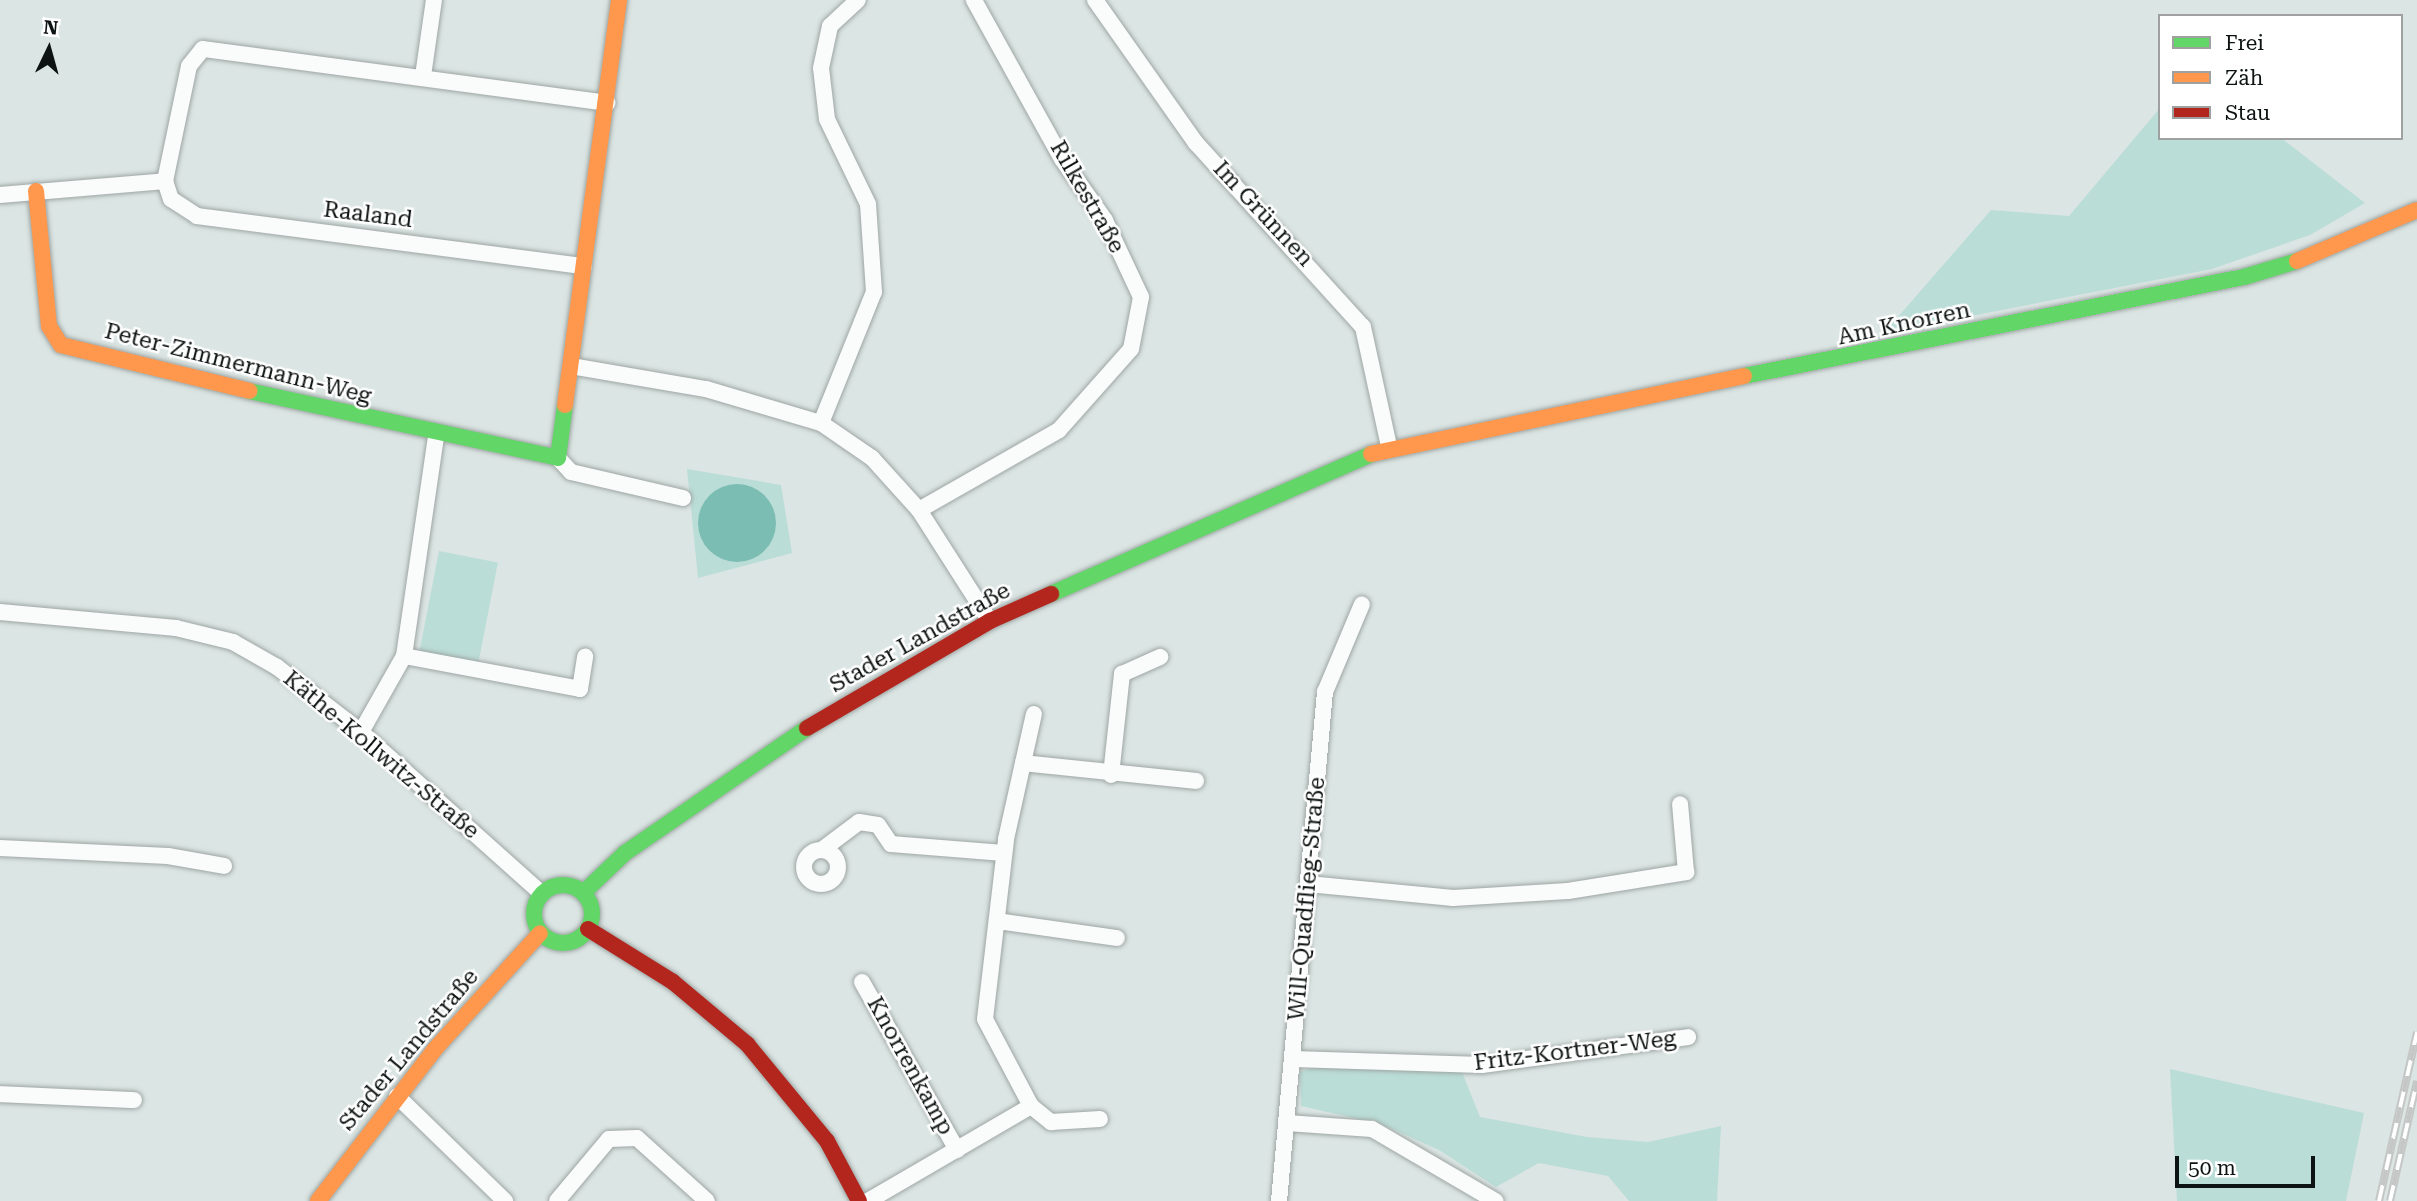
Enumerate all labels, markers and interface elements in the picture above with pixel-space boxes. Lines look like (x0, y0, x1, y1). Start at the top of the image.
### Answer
north arrow (14, 14, 84, 84)
legend (2158, 14, 2403, 140)
text: N (43, 15, 59, 40)
text: Frei (2225, 31, 2264, 55)
text: Zäh (2225, 66, 2263, 90)
text: Stau (2225, 101, 2270, 125)
street label: Rilkestraße (1044, 136, 1130, 258)
street label: Im Grünnen (1207, 155, 1319, 273)
street label: Raaland (322, 196, 414, 234)
street label: Am Knorren (1835, 296, 1973, 352)
street label: Peter-Zimmermann-Weg (102, 317, 374, 411)
street label: Stader Landstraße (825, 577, 1015, 699)
street label: Käthe-Kollwitz-Straße (278, 665, 484, 845)
street label: Will-Quadflieg-Straße (1283, 776, 1331, 1022)
street label: Stader Landstraße (333, 964, 485, 1136)
street label: Knorrenkamp (861, 992, 959, 1140)
street label: Fritz-Kortner-Weg (1472, 1025, 1678, 1077)
scale bar (2179, 1142, 2319, 1186)
text: 50 m (2188, 1156, 2236, 1180)

